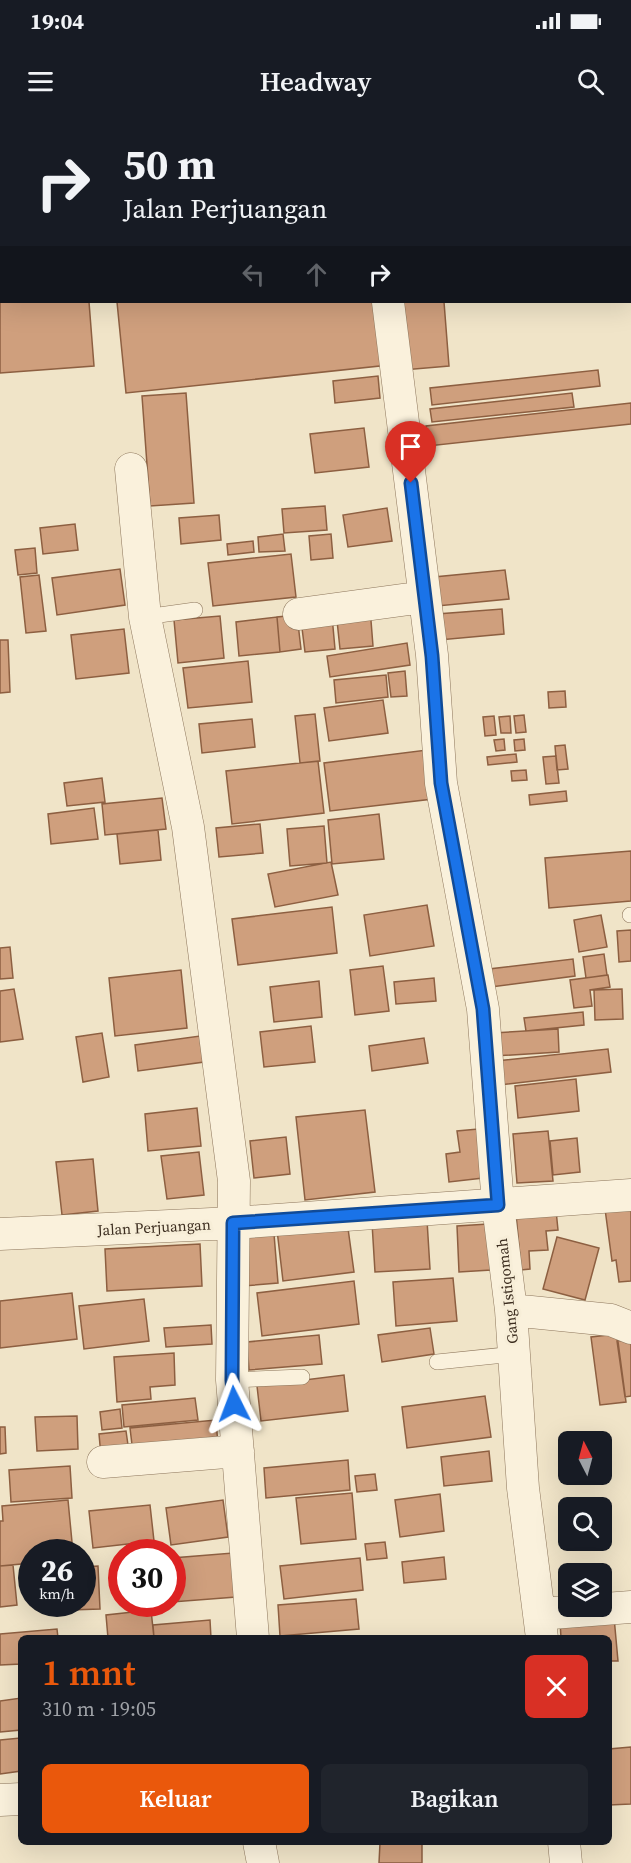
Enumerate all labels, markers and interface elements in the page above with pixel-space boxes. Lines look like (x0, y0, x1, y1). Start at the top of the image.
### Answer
text: 19:04 (30, 6, 84, 36)
text: Headway (260, 63, 371, 100)
icon: menu (24, 65, 57, 98)
icon: search (574, 65, 607, 98)
text: 50 m (123, 135, 216, 193)
icon: right (24, 144, 102, 222)
text: Jalan Perjuangan (123, 190, 327, 227)
icon: left (237, 258, 270, 291)
icon: ahead (300, 258, 333, 291)
icon: right (363, 258, 396, 291)
pin (385, 421, 436, 483)
icon: arrive (394, 430, 427, 463)
street label: Jalan Perjuangan (96, 1214, 211, 1241)
street label: Gang Istiqomah (491, 1237, 523, 1345)
position arrow (202, 1372, 266, 1436)
north arrow (558, 1431, 612, 1485)
map controls (558, 1431, 612, 1617)
button: search (558, 1497, 612, 1551)
speed limit sign: 30 (108, 1539, 186, 1617)
text: 26 (41, 1550, 73, 1591)
button: layers (558, 1563, 612, 1617)
text: km/h (39, 1583, 75, 1604)
text: 1 mnt (42, 1648, 135, 1697)
button: close (525, 1655, 588, 1718)
text: 310 m · 19:05 (42, 1695, 156, 1723)
button: Keluar (42, 1764, 309, 1833)
button: Bagikan (321, 1764, 588, 1833)

